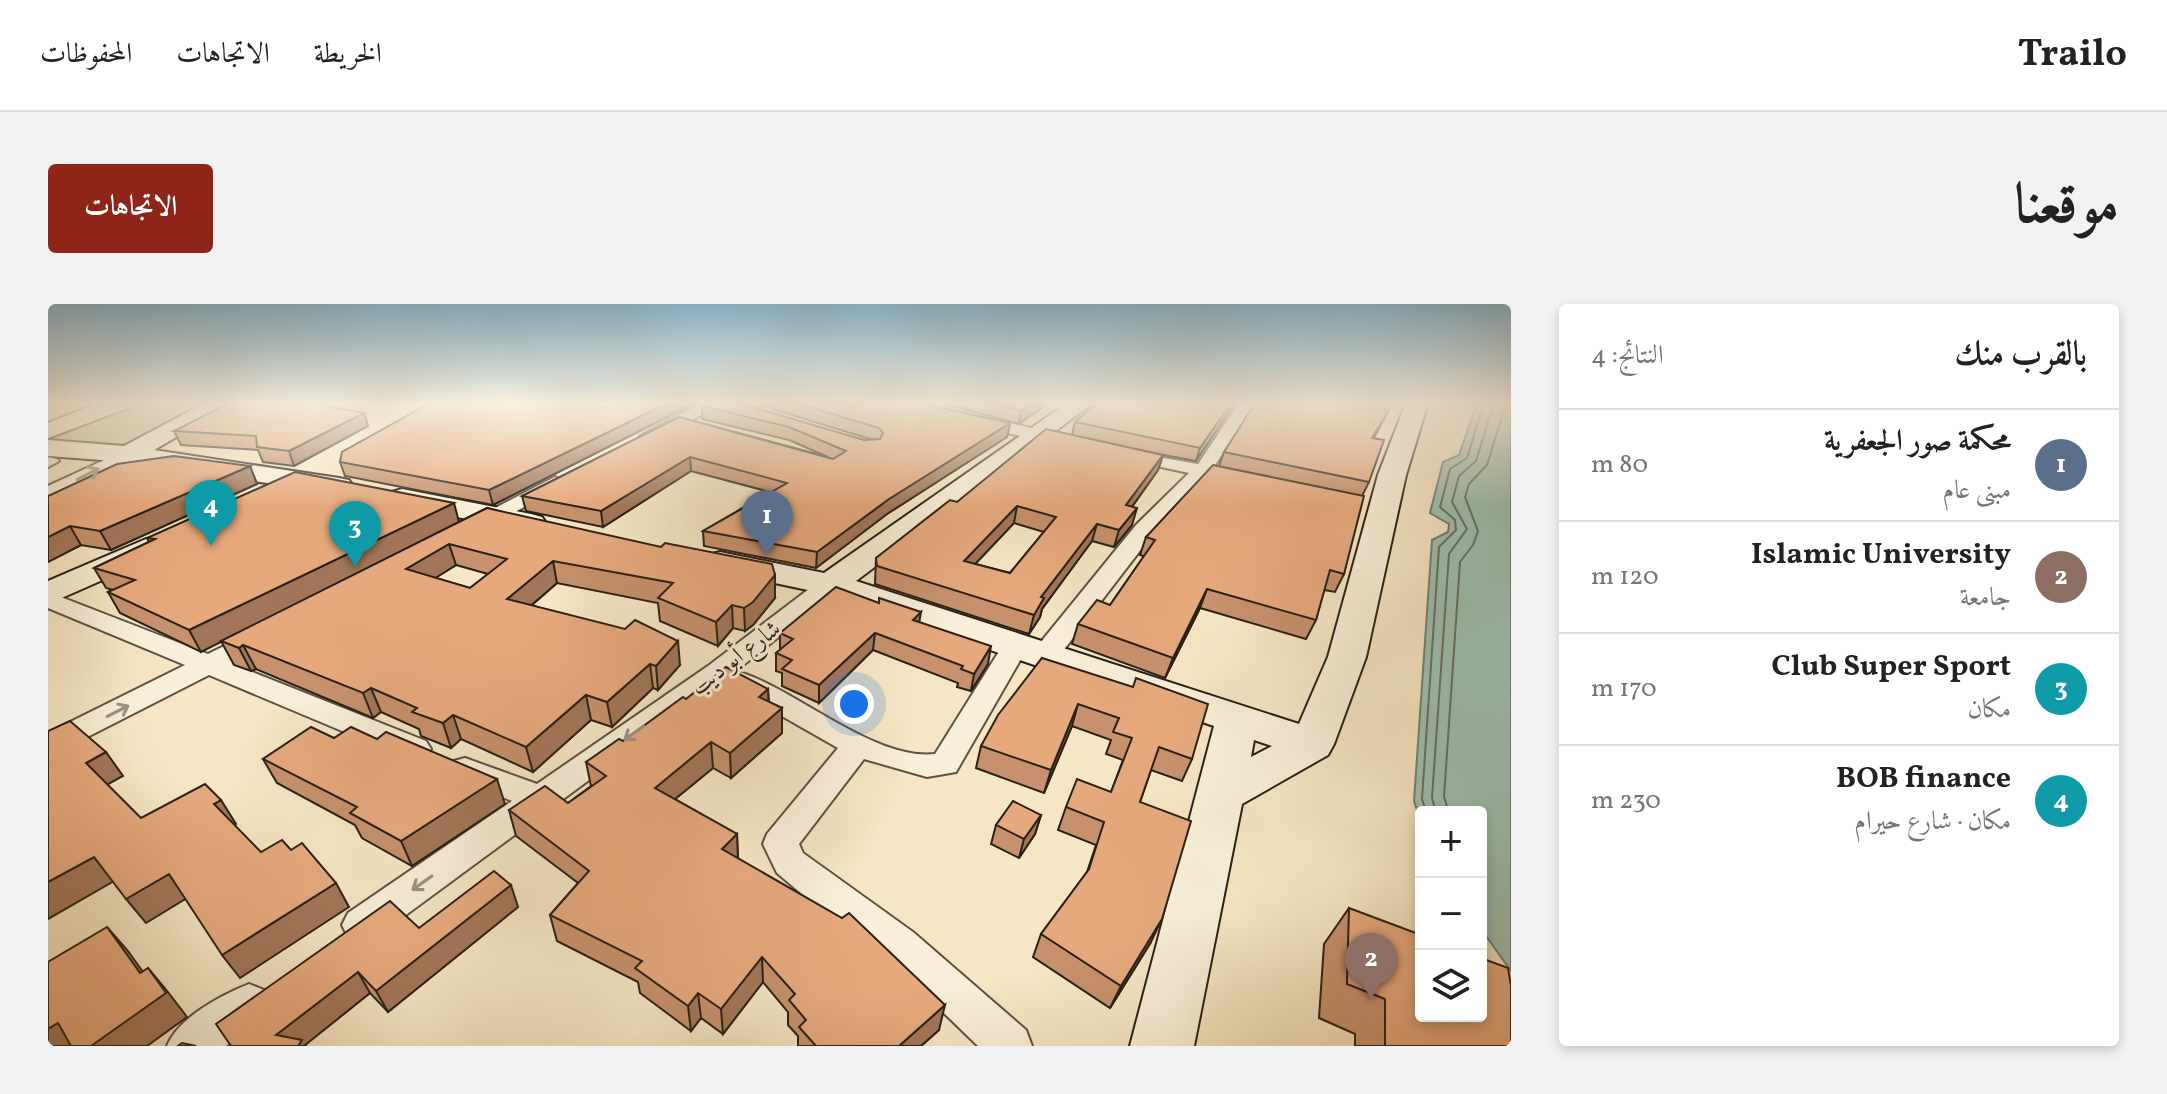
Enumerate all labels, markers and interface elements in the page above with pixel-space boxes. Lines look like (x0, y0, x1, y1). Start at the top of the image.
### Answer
text: Trailo (2018, 29, 2127, 82)
text: المحفوظات (40, 35, 132, 74)
text: الاتجاهات (176, 35, 270, 74)
text: الخريطة (314, 35, 382, 74)
button: الاتجاهات (48, 164, 213, 253)
text: موقعنا (2014, 169, 2119, 247)
text: بالقرب منك (1955, 332, 2087, 379)
text: النتائج: 4 (1591, 338, 1664, 374)
text: محكمة صور الجعفرية (1824, 421, 2011, 463)
text: 80 m (1591, 447, 1648, 483)
text: 1 (2056, 447, 2066, 483)
one-way arrow (76, 466, 100, 481)
text: مبنى عام (1943, 473, 2011, 509)
pin: 4 (185, 480, 237, 546)
pin: 1 (741, 490, 793, 556)
pin: 3 (329, 501, 381, 567)
text: Islamic University (1751, 534, 2011, 576)
text: 120 m (1591, 559, 1659, 595)
text: 2 (2054, 559, 2068, 595)
text: جامعة (1960, 580, 2011, 616)
street label: شارع أبو ديب (682, 611, 789, 705)
text: Club Super Sport (1771, 646, 2011, 688)
text: 170 m (1591, 671, 1657, 707)
text: 3 (2054, 671, 2068, 707)
your location (834, 684, 874, 724)
text: مكان (1967, 692, 2011, 728)
one-way arrow (105, 703, 129, 718)
one-way arrow (624, 724, 645, 741)
text: BOB finance (1836, 758, 2011, 800)
text: 230 m (1591, 783, 1661, 819)
text: 4 (2053, 783, 2069, 819)
text: مكان · شارع حيرام (1854, 804, 2011, 840)
map controls (1415, 806, 1487, 1022)
button: + (1415, 806, 1487, 878)
one-way arrow (411, 875, 433, 891)
button: − (1415, 878, 1487, 950)
pin: 2 (1345, 933, 1397, 999)
button: layers (1415, 950, 1487, 1022)

